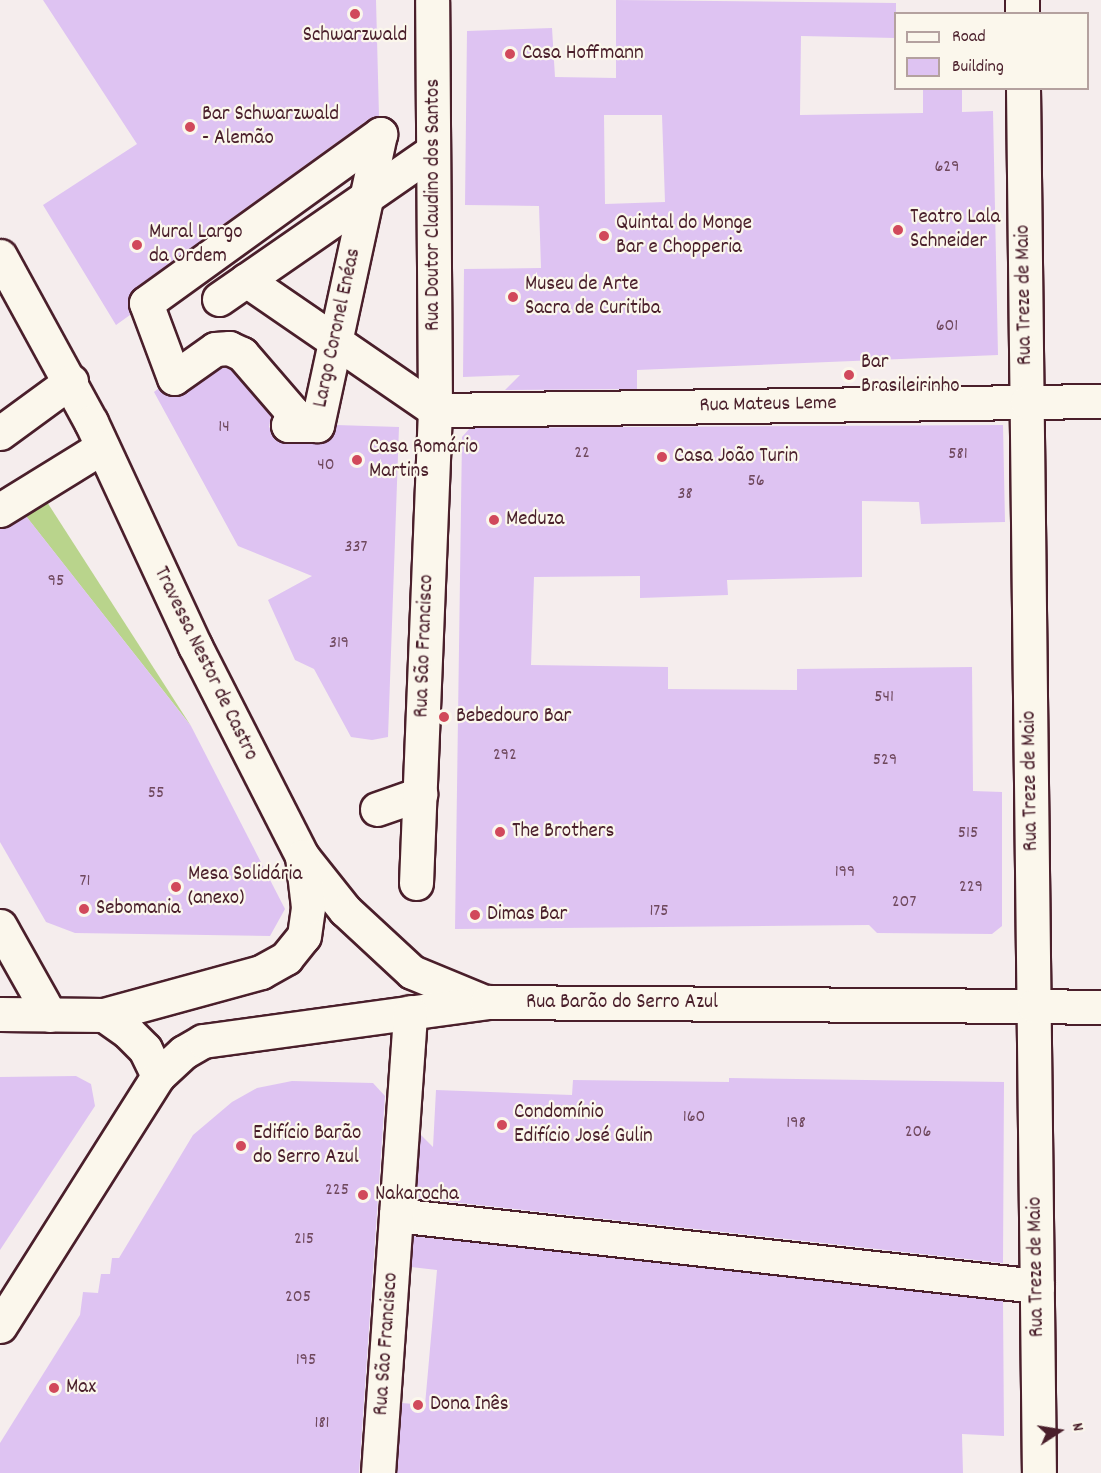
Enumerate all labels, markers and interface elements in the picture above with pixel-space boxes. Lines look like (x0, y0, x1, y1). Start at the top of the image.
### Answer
marker: Schwarzwald (348, 7, 362, 21)
legend (894, 12, 1089, 90)
place label: Schwarzwald (303, 23, 407, 49)
text: Road (952, 25, 986, 50)
place label: Casa Hoffmann (522, 41, 644, 67)
marker: Casa Hoffmann (503, 47, 517, 61)
text: Building (952, 55, 1004, 80)
street label: Rua Doutor Claudino dos Santos (421, 79, 447, 331)
place label: Bar Schwarzwald - Alemão (202, 102, 339, 152)
marker: Bar Schwarzwald - Alemão (183, 120, 197, 134)
house number: 629 (935, 157, 959, 179)
place label: Teatro Lala Schneider (910, 205, 1000, 255)
place label: Quintal do Monge Bar e Chopperia (616, 211, 752, 261)
place label: Mural Largo da Ordem (149, 220, 243, 270)
marker: Teatro Lala Schneider (891, 223, 905, 237)
street label: Rua Treze de Maio (1011, 224, 1039, 366)
marker: Quintal do Monge Bar e Chopperia (597, 229, 611, 243)
marker: Mural Largo da Ordem (130, 238, 144, 252)
street label: Largo Coronel Enéas (309, 246, 367, 410)
place label: Museu de Arte Sacra de Curitiba (525, 272, 660, 322)
marker: Museu de Arte Sacra de Curitiba (506, 290, 520, 304)
house number: 601 (936, 316, 958, 338)
place label: Bar Brasileirinho (861, 350, 960, 400)
marker: Bar Brasileirinho (842, 368, 856, 382)
street label: Rua Mateus Leme (699, 391, 837, 419)
house number: 14 (218, 417, 230, 439)
place label: Casa Romário Martins (369, 435, 478, 485)
house number: 22 (574, 443, 590, 465)
place label: Casa João Turin (674, 444, 798, 470)
house number: 581 (948, 444, 968, 466)
marker: Casa João Turin (655, 450, 669, 464)
marker: Casa Romário Martins (350, 453, 364, 467)
house number: 40 (317, 455, 335, 477)
house number: 56 (747, 471, 765, 493)
house number: 38 (677, 484, 693, 506)
place label: Meduza (506, 507, 564, 533)
marker: Meduza (487, 513, 501, 527)
house number: 337 (345, 537, 367, 559)
street label: Travessa Nestor de Castro (147, 563, 263, 765)
house number: 95 (48, 571, 64, 593)
street label: Rua São Francisco (410, 574, 440, 718)
house number: 319 (329, 633, 349, 655)
house number: 541 (874, 687, 894, 709)
place label: Bebedouro Bar (456, 704, 571, 730)
marker: Bebedouro Bar (437, 710, 451, 724)
street label: Rua Treze de Maio (1017, 710, 1045, 852)
house number: 292 (493, 745, 517, 767)
house number: 529 (873, 750, 897, 772)
house number: 55 (148, 783, 164, 805)
place label: The Brothers (512, 819, 614, 845)
house number: 515 (958, 823, 978, 845)
marker: The Brothers (493, 825, 507, 839)
place label: Mesa Solidária (anexo) (188, 862, 302, 912)
house number: 199 (835, 862, 855, 884)
house number: 71 (80, 871, 90, 893)
house number: 229 (959, 877, 983, 899)
marker: Mesa Solidária (anexo) (169, 880, 183, 894)
house number: 207 (892, 892, 916, 914)
place label: Sebomania (96, 896, 181, 922)
house number: 175 (649, 901, 669, 923)
marker: Sebomania (77, 902, 91, 916)
place label: Dimas Bar (487, 902, 567, 928)
marker: Dimas Bar (468, 908, 482, 922)
street label: Rua Barão do Serro Azul (526, 990, 718, 1016)
place label: Condomínio Edifício José Gulin (514, 1100, 653, 1150)
house number: 160 (683, 1107, 705, 1129)
house number: 198 (786, 1113, 806, 1135)
marker: Condomínio Edifício José Gulin (495, 1118, 509, 1132)
place label: Edifício Barão do Serro Azul (253, 1121, 361, 1171)
house number: 206 (905, 1122, 931, 1144)
marker: Edifício Barão do Serro Azul (234, 1139, 248, 1153)
house number: 225 (325, 1180, 349, 1202)
place label: Nakarocha (375, 1182, 459, 1208)
marker: Nakarocha (356, 1188, 370, 1202)
street label: Rua Treze de Maio (1023, 1196, 1051, 1338)
house number: 215 (294, 1229, 314, 1251)
street label: Rua São Francisco (369, 1272, 405, 1416)
house number: 205 (285, 1287, 311, 1309)
house number: 195 (296, 1350, 316, 1372)
place label: Max (66, 1375, 96, 1401)
marker: Max (47, 1381, 61, 1395)
place label: Dona Inês (430, 1392, 509, 1418)
marker: Dona Inês (411, 1398, 425, 1412)
north arrow (1029, 1401, 1089, 1461)
house number: 181 (314, 1413, 330, 1435)
text: N (1065, 1421, 1089, 1433)

